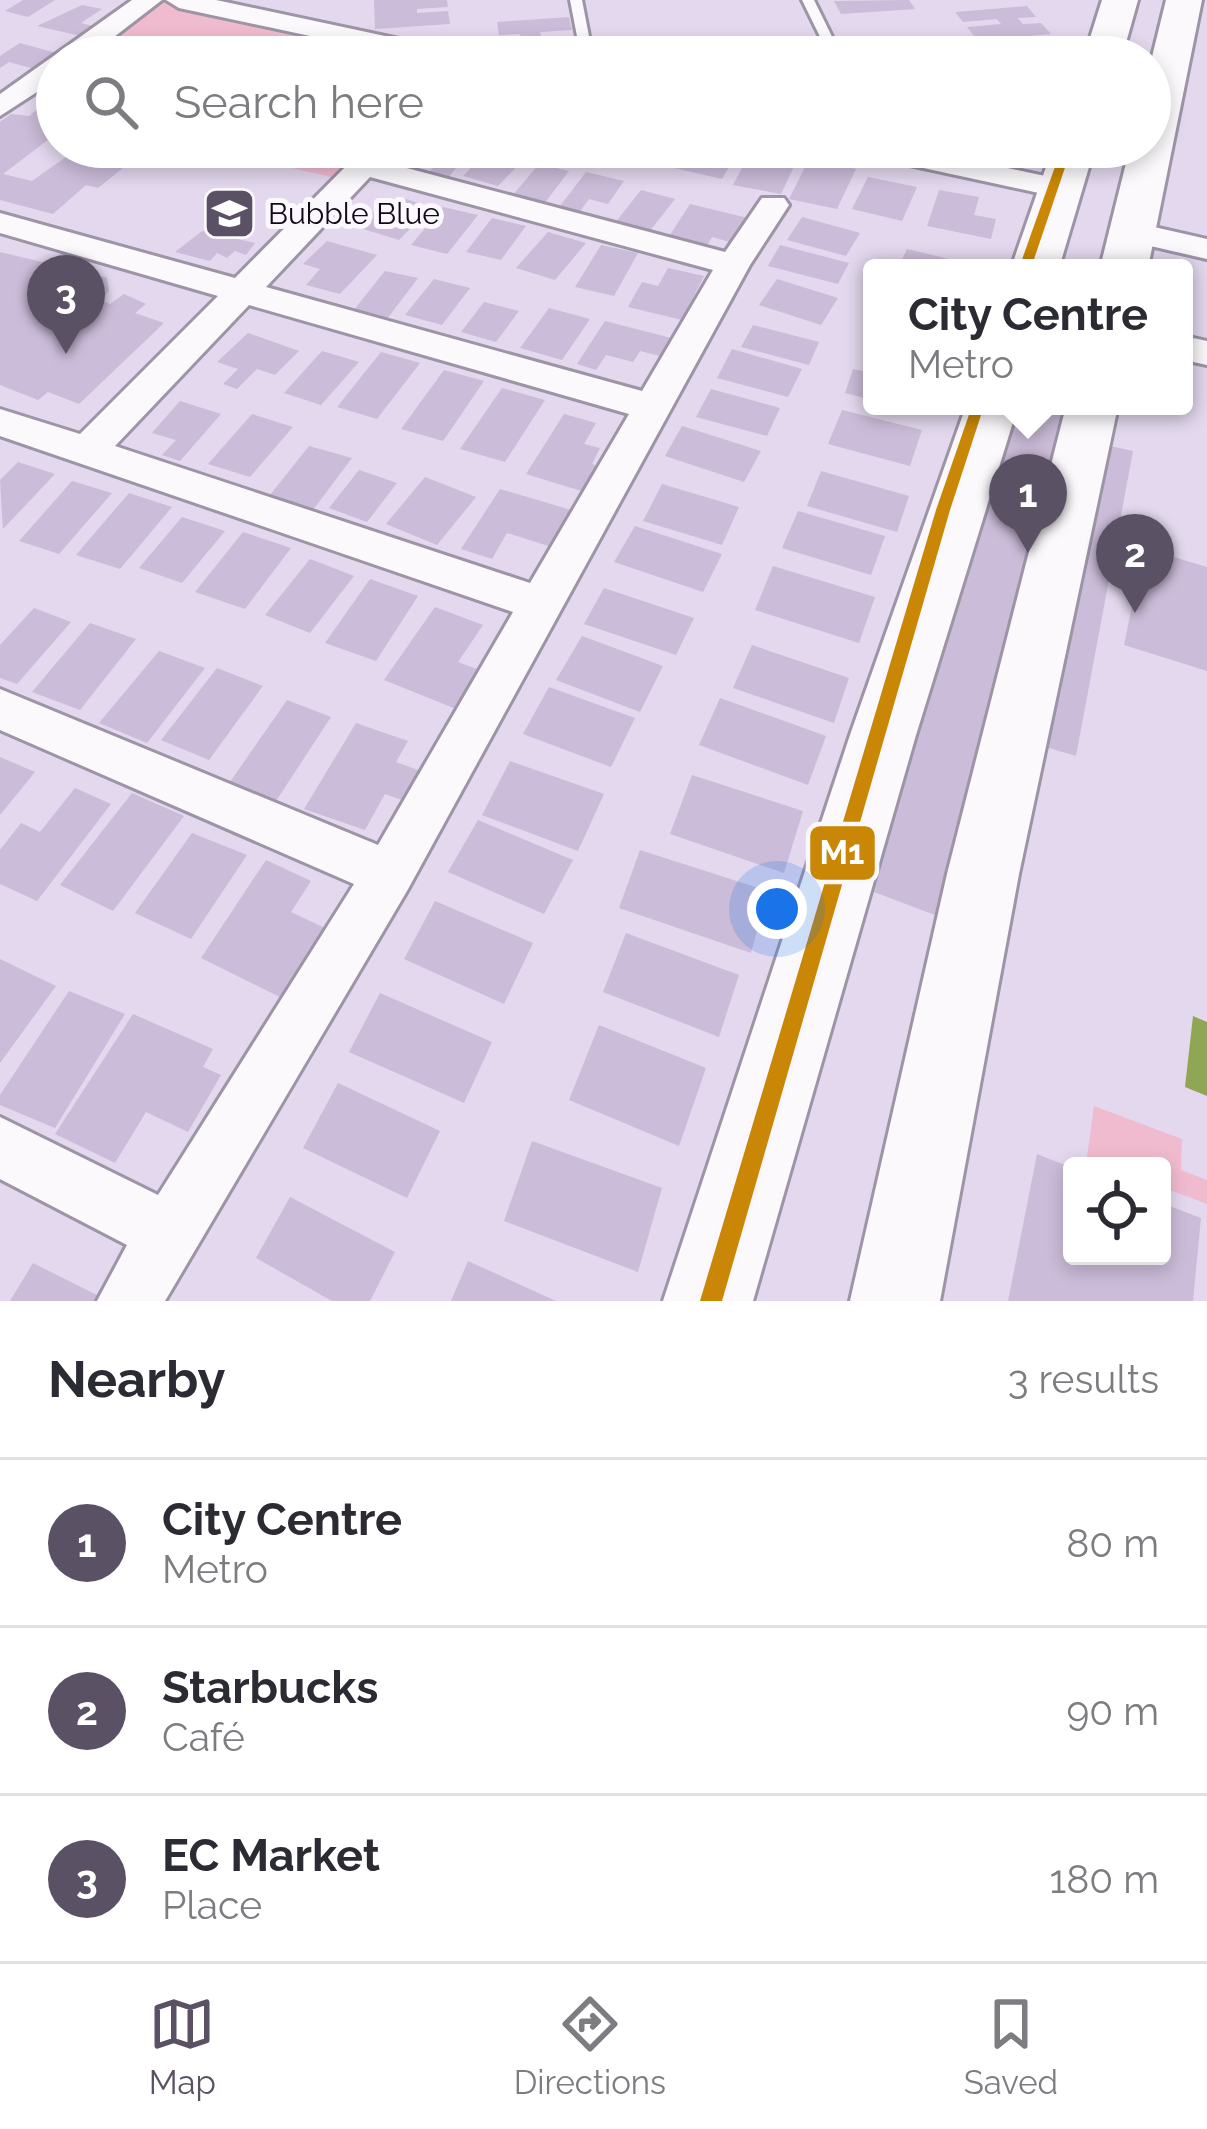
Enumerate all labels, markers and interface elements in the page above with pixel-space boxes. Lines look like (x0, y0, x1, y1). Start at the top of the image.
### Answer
search box (36, 36, 1171, 168)
icon: search (78, 69, 144, 135)
text: Search here (174, 76, 424, 129)
school or university icon: Bubble Blue (201, 186, 257, 242)
place label: Bubble Blue (268, 196, 440, 231)
pin: 3 (27, 255, 105, 354)
popup (863, 259, 1193, 415)
text: City Centre (908, 288, 1148, 341)
text: Metro (908, 341, 1014, 387)
pin: 1 (989, 454, 1067, 553)
pin: 2 (1096, 514, 1174, 613)
line badge: M1 (808, 824, 877, 882)
text: M1 (820, 833, 864, 872)
your location (747, 879, 807, 939)
map controls (1063, 1157, 1171, 1265)
button: locate (1063, 1157, 1171, 1265)
text: Nearby (48, 1349, 225, 1409)
text: 3 results (1008, 1356, 1159, 1402)
text: City Centre (162, 1493, 402, 1546)
text: 1 (77, 1520, 97, 1566)
text: 80 m (1066, 1520, 1159, 1566)
text: Metro (162, 1546, 268, 1592)
text: Starbucks (162, 1661, 378, 1714)
text: 2 (76, 1688, 98, 1734)
text: 90 m (1066, 1688, 1159, 1734)
text: Café (162, 1714, 245, 1760)
text: EC Market (162, 1829, 380, 1882)
text: 3 (76, 1856, 98, 1902)
text: 180 m (1050, 1856, 1159, 1902)
text: Place (162, 1882, 262, 1928)
tab: Map (149, 1991, 216, 2102)
tab: Directions (514, 1991, 666, 2102)
tab: Saved (964, 1991, 1058, 2102)

